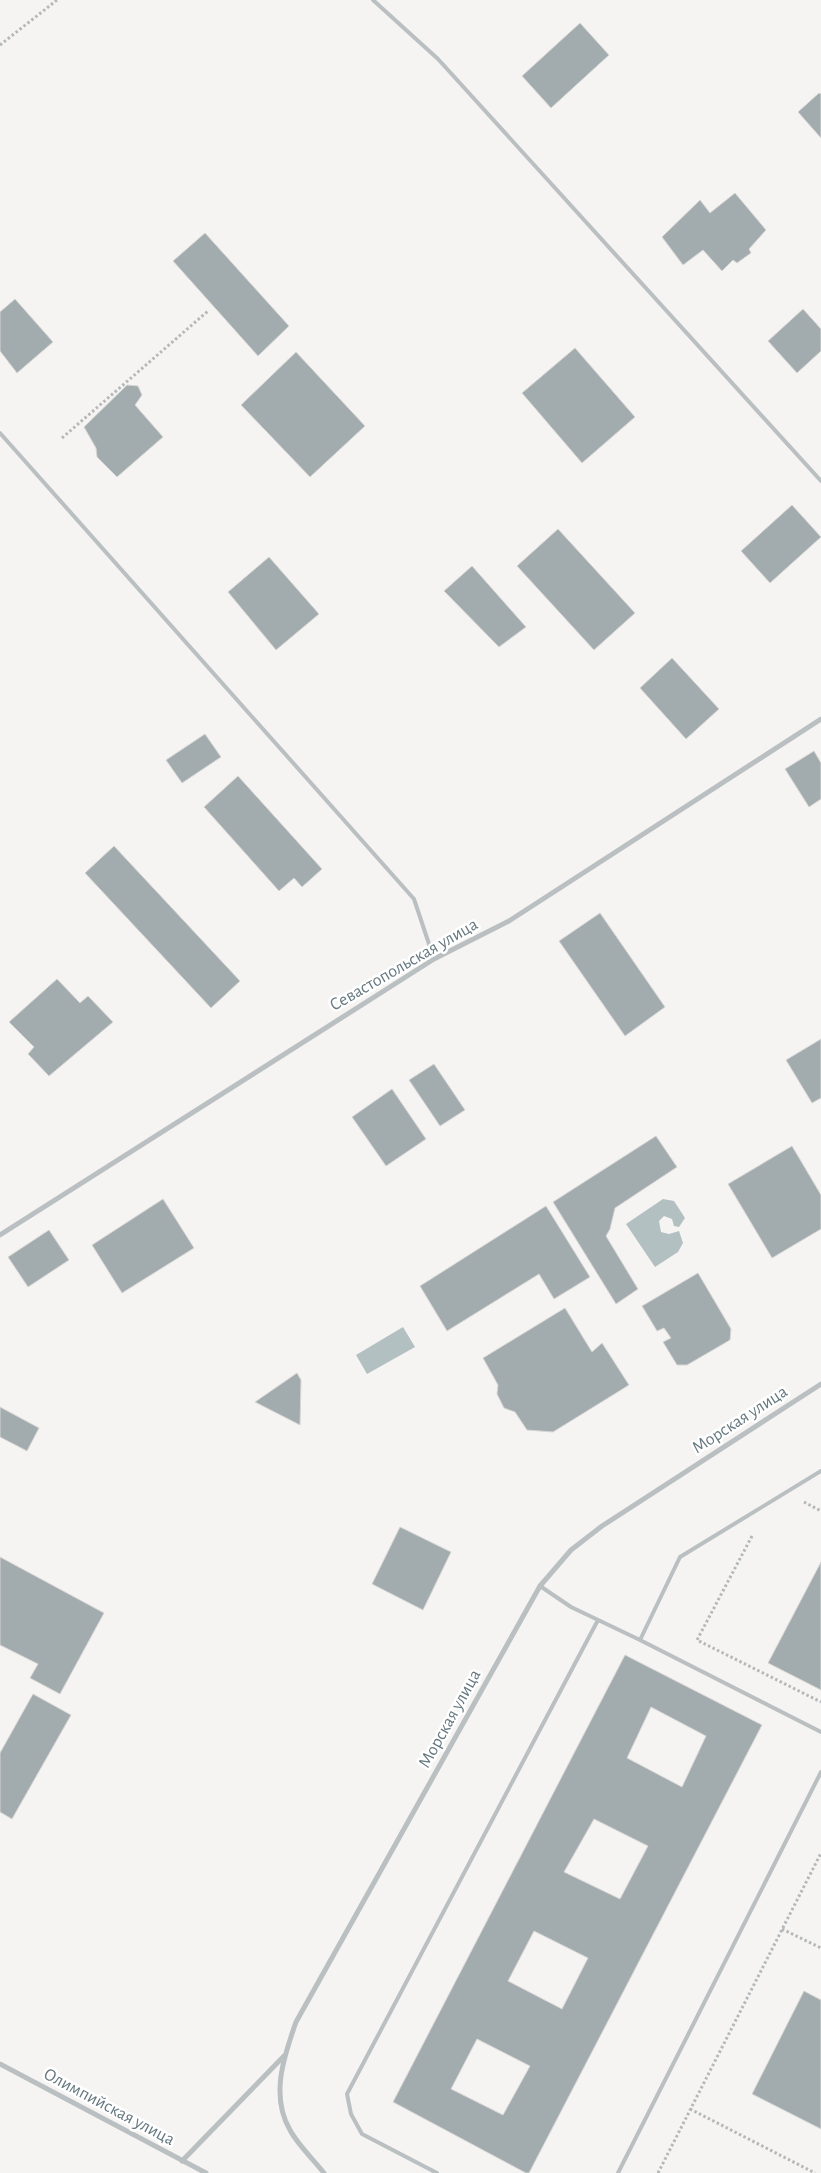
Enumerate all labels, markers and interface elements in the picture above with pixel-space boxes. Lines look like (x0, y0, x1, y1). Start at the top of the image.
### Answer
street label: Севастопольская улица (327, 915, 481, 1015)
street label: Морская улица (689, 1383, 791, 1457)
street label: Морская улица (416, 1667, 484, 1771)
street label: Олимпийская улица (40, 2065, 178, 2149)

